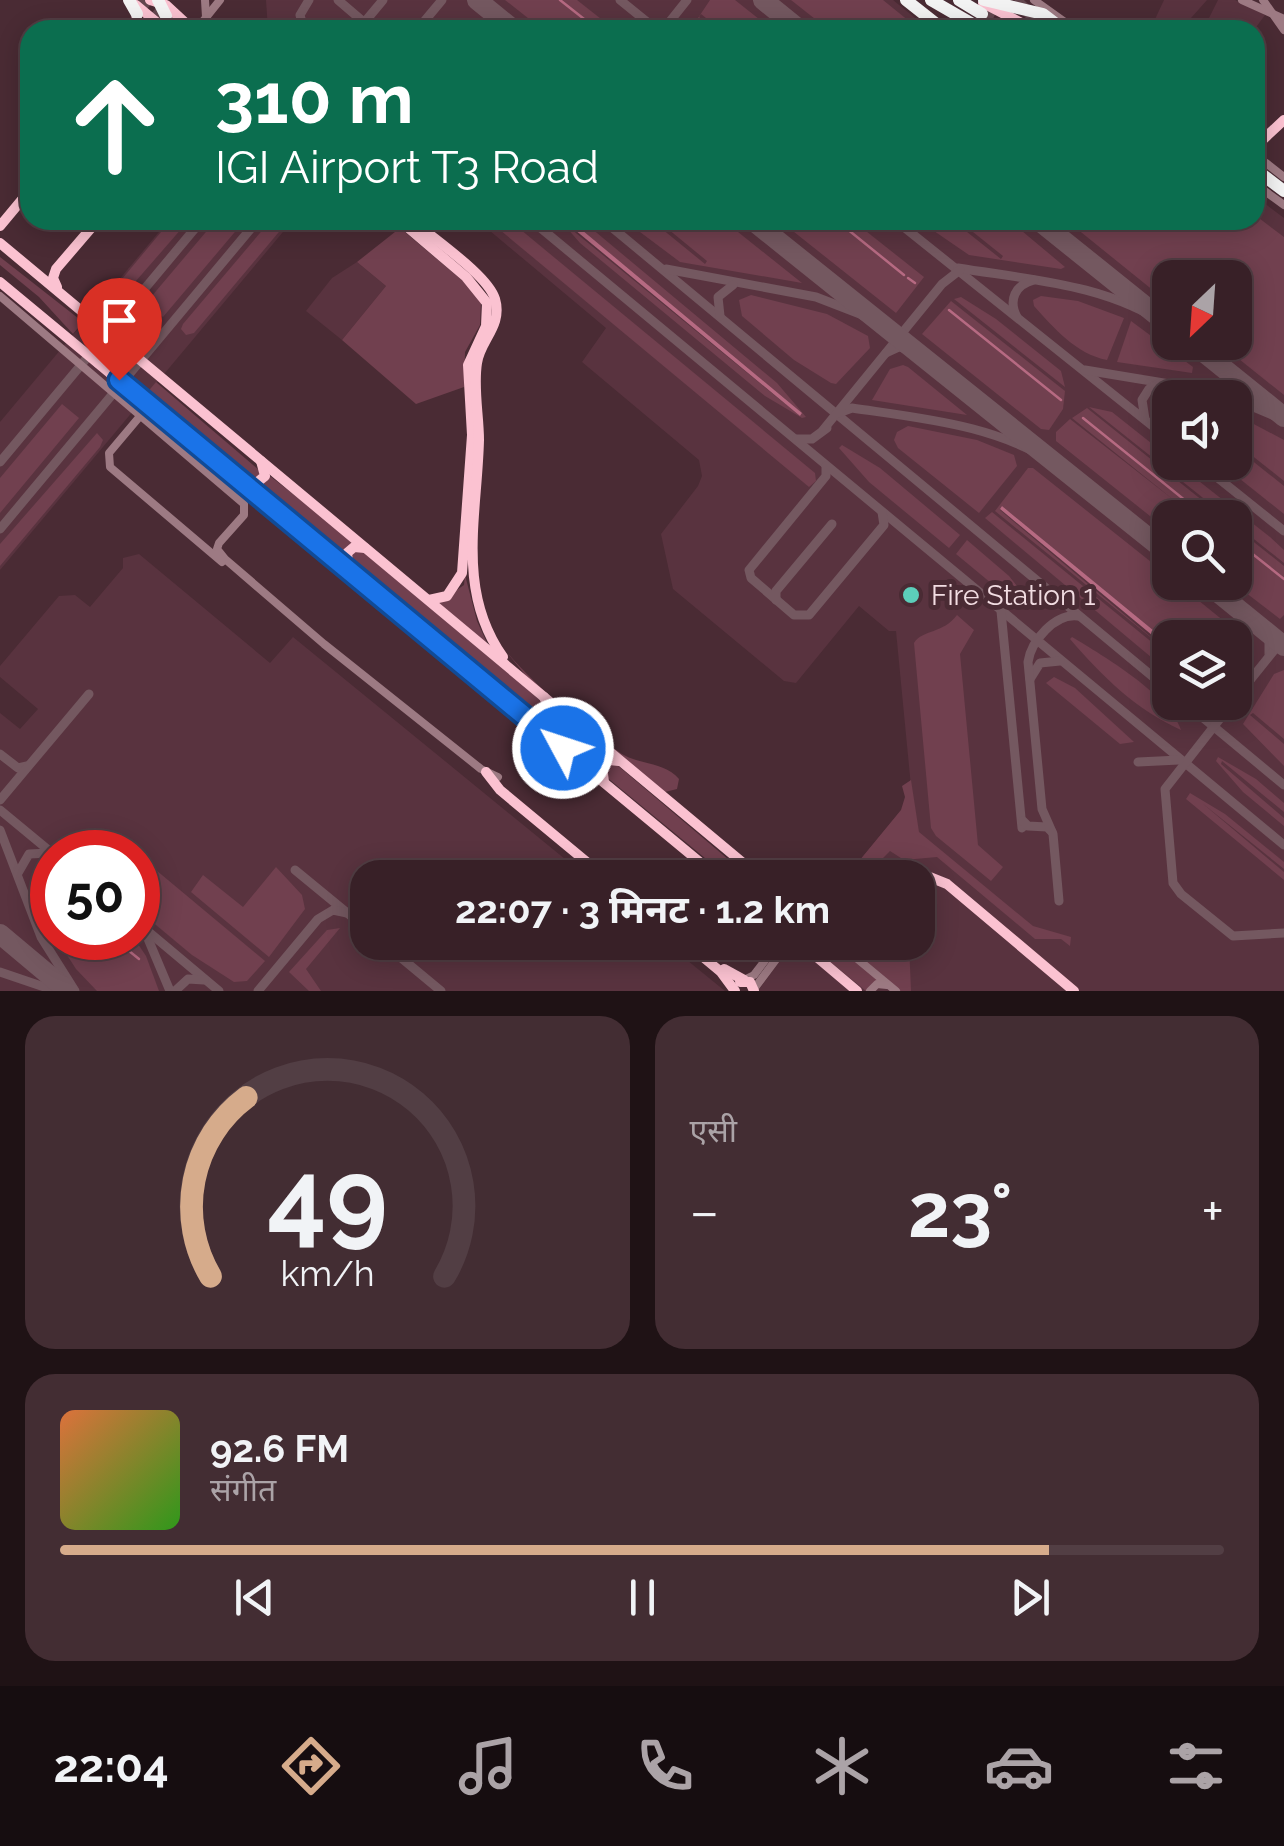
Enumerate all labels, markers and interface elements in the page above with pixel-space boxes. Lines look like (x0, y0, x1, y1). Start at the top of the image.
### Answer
text: 310 m (215, 57, 414, 139)
icon: ahead (50, 60, 180, 190)
text: IGI Airport T3 Road (215, 141, 599, 194)
north arrow (1152, 260, 1252, 360)
map controls (1152, 260, 1252, 720)
pin (77, 278, 162, 381)
icon: arrive (92, 293, 147, 348)
button: sound (1152, 380, 1252, 480)
button: search (1152, 500, 1252, 600)
place label: Fire Station 1 (931, 579, 1095, 612)
marker: Fire Station 1 (900, 584, 922, 606)
button: layers (1152, 620, 1252, 720)
position arrow (511, 696, 615, 800)
speed limit sign: 50 (30, 830, 160, 960)
text: 22:07 · 3 मिनट · 1.2 km (455, 887, 830, 932)
text: एसी (690, 1112, 737, 1149)
text: 49 (267, 1136, 388, 1258)
text: 23° (908, 1166, 1012, 1255)
text: − (690, 1179, 719, 1244)
text: + (1201, 1179, 1224, 1244)
text: km/h (280, 1252, 374, 1294)
text: 92.6 FM (210, 1426, 349, 1471)
text: संगीत (210, 1471, 276, 1508)
icon: previous (227, 1570, 282, 1625)
icon: pause (615, 1570, 670, 1625)
icon: next (1003, 1570, 1058, 1625)
icon: directions (276, 1731, 346, 1801)
icon: music (453, 1731, 523, 1801)
icon: phone (630, 1731, 700, 1801)
icon: climate (807, 1731, 877, 1801)
icon: car (984, 1731, 1054, 1801)
icon: filters (1161, 1731, 1231, 1801)
text: 22:04 (53, 1740, 169, 1793)

